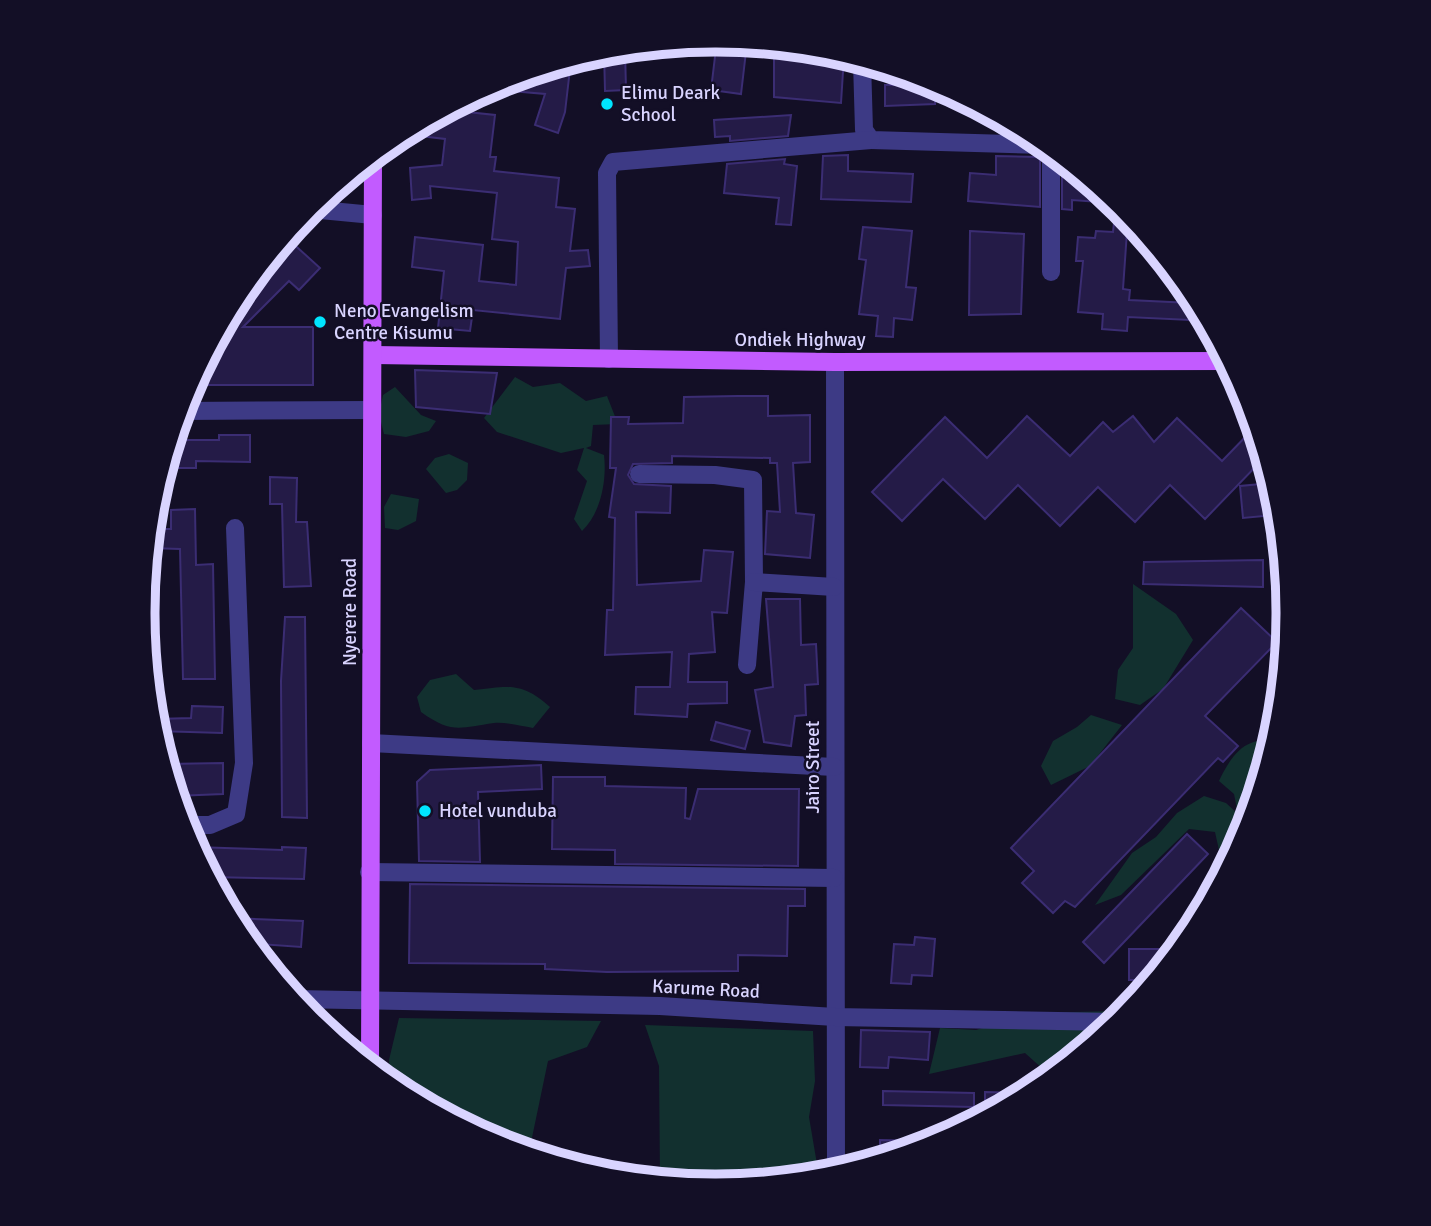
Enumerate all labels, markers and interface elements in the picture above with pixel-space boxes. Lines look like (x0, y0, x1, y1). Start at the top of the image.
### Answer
place label: Elimu Deark School (621, 81, 721, 127)
marker: Elimu Deark School (599, 96, 615, 112)
place label: Neno Evangelism Centre Kisumu (334, 299, 474, 345)
marker: Neno Evangelism Centre Kisumu (312, 314, 328, 330)
street label: Ondiek Highway (734, 328, 866, 352)
street label: Nyerere Road (338, 558, 362, 666)
street label: Jairo Street (801, 720, 825, 814)
place label: Hotel vunduba (439, 799, 557, 823)
marker: Hotel vunduba (417, 803, 433, 819)
street label: Karume Road (652, 974, 760, 1004)

